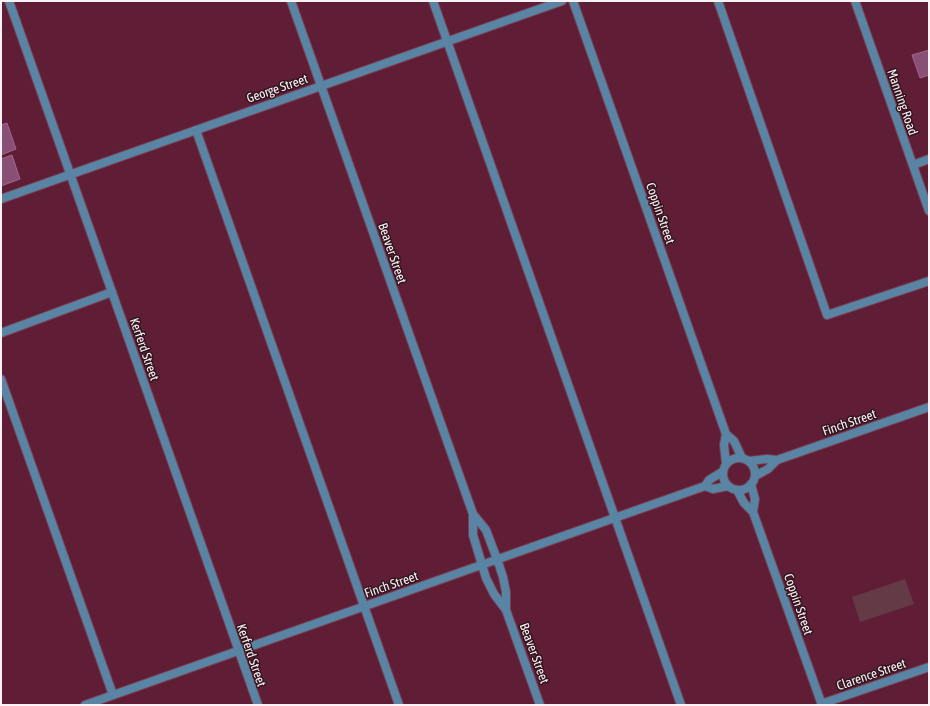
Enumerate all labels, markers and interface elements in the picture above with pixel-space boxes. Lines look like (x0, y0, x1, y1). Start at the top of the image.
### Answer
street label: Manning Road (884, 67, 921, 137)
street label: George Street (245, 71, 310, 106)
street label: Coppin Street (643, 181, 678, 246)
street label: Beaver Street (375, 221, 410, 286)
street label: Kerferd Street (127, 316, 162, 383)
street label: Finch Street (820, 406, 878, 439)
street label: Finch Street (362, 568, 420, 601)
street label: Coppin Street (781, 572, 816, 637)
street label: Beaver Street (517, 621, 553, 686)
street label: Kerferd Street (234, 622, 269, 689)
street label: Clarence Street (834, 656, 908, 693)

